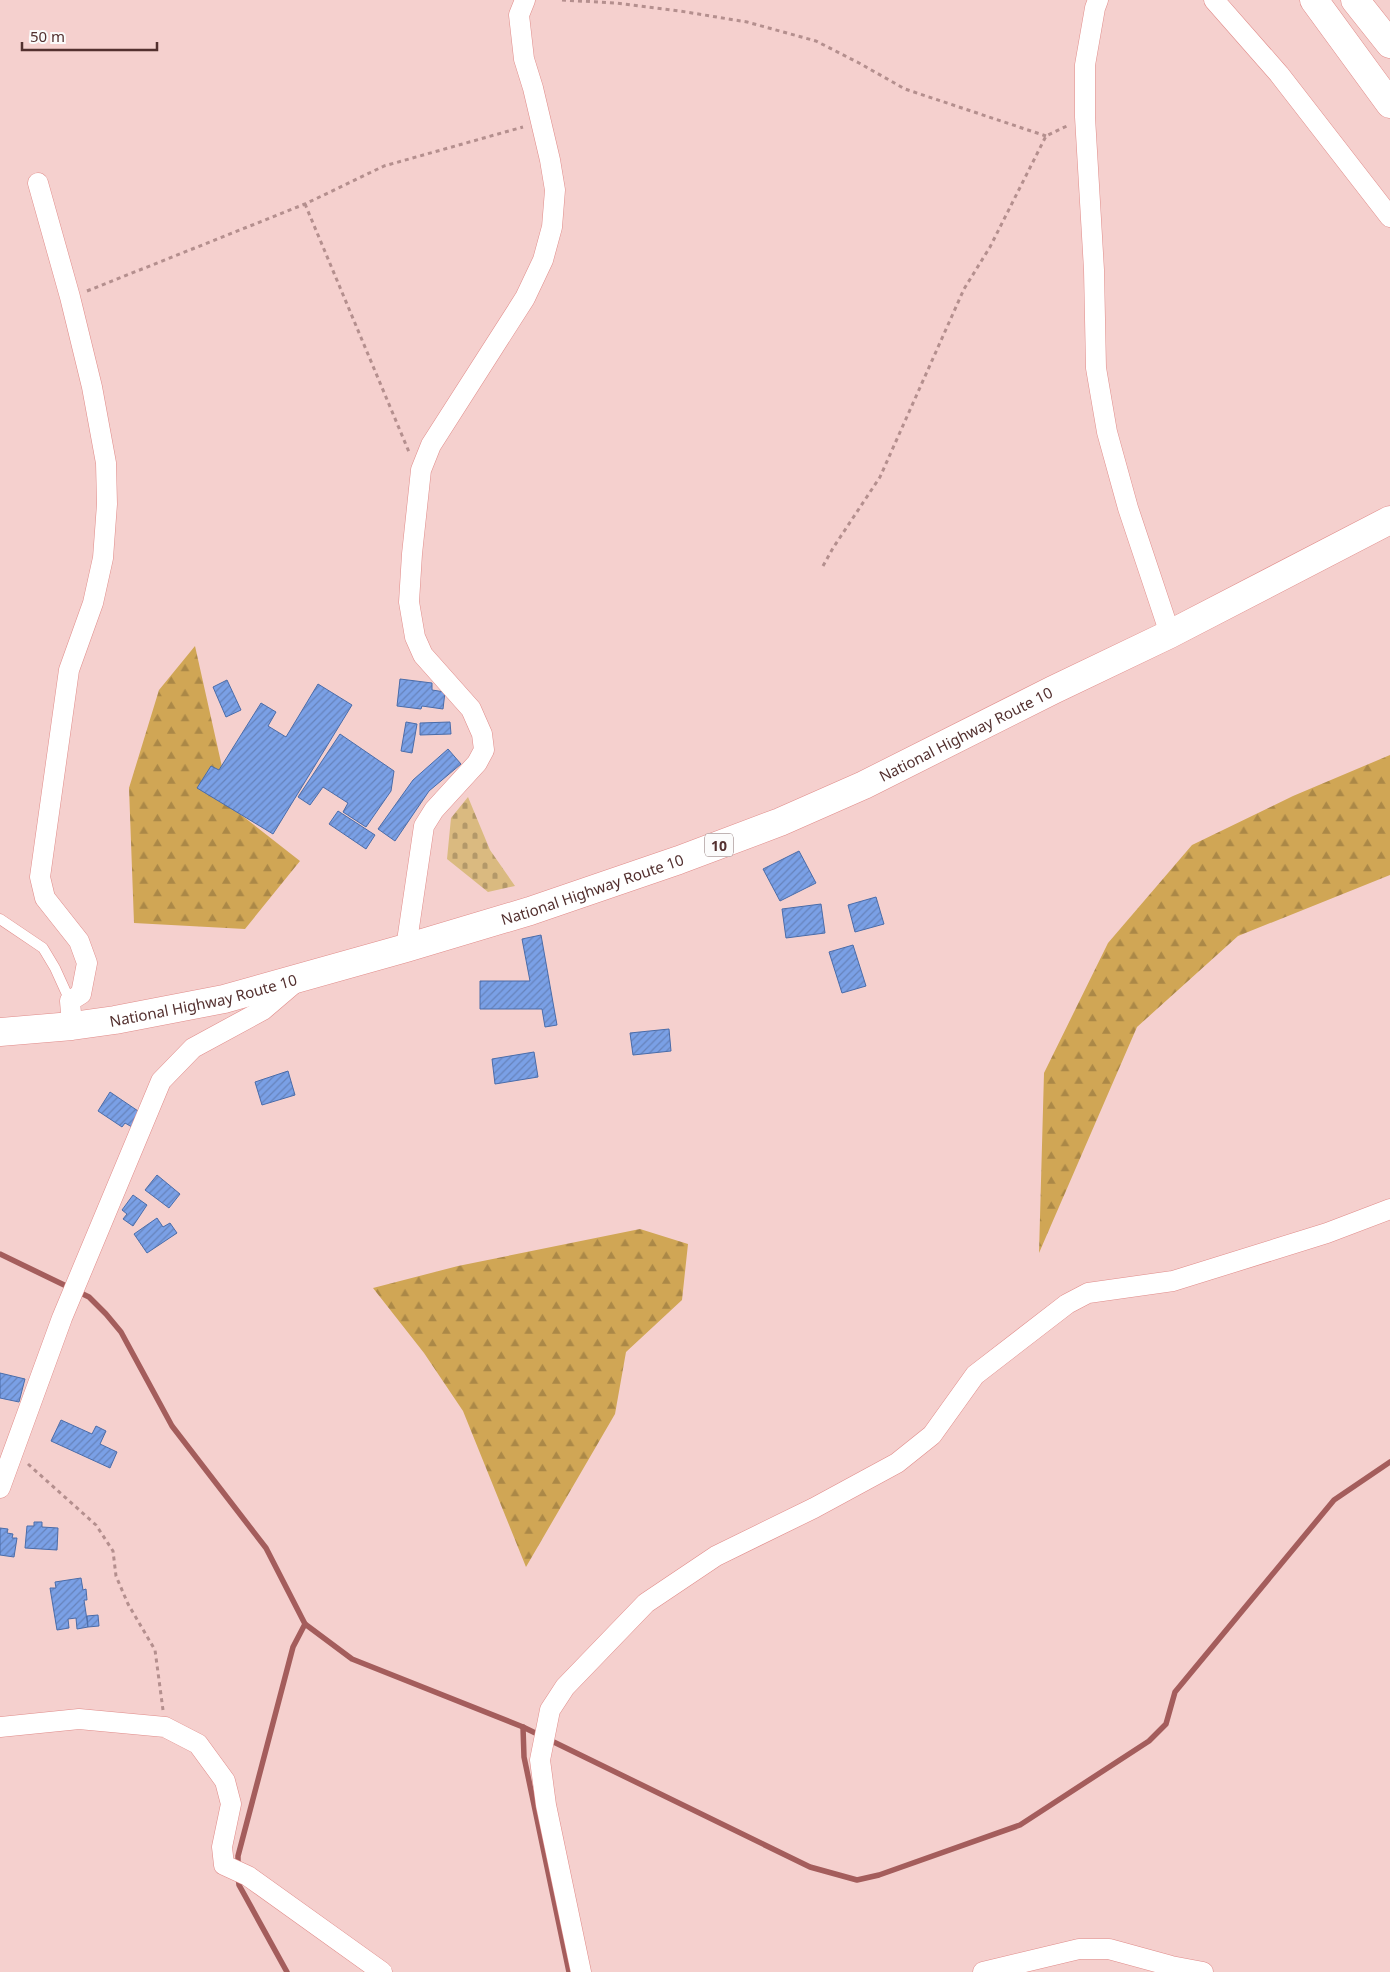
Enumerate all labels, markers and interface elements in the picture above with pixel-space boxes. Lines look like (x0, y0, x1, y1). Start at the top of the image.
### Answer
scale bar (22, 20, 158, 52)
text: 50 m (30, 26, 65, 46)
street label: National Highway Route 10 (875, 682, 1056, 786)
road number: 10 (705, 834, 733, 856)
street label: National Highway Route 10 (498, 849, 686, 929)
street label: National Highway Route 10 (108, 969, 299, 1031)

